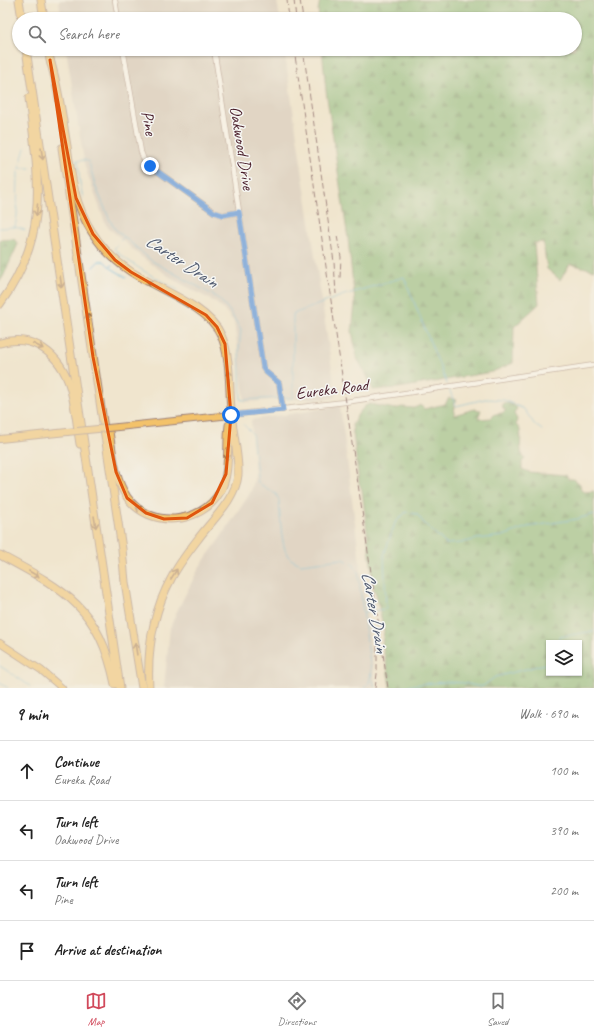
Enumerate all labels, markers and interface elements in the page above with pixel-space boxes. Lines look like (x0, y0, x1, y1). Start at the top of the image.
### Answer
search box (12, 12, 582, 56)
icon: search (26, 23, 48, 45)
text: Search here (58, 25, 119, 44)
street label: Oakwood Drive (225, 105, 259, 193)
street label: Pine (137, 109, 162, 138)
one-way arrow (38, 147, 46, 160)
route end (141, 157, 159, 175)
one-way arrow (33, 203, 41, 216)
water label: Carter Drain (142, 230, 224, 293)
one-way arrow (57, 275, 65, 288)
one-way arrow (146, 280, 158, 287)
one-way arrow (84, 312, 92, 325)
one-way arrow (31, 343, 43, 350)
one-way arrow (225, 370, 232, 383)
street label: Eureka Road (295, 374, 372, 404)
route start (222, 406, 240, 424)
one-way arrow (223, 447, 231, 460)
one-way arrow (136, 506, 147, 514)
one-way arrow (91, 515, 99, 528)
one-way arrow (171, 568, 179, 580)
one-way arrow (28, 570, 40, 578)
water label: Carter Drain (357, 570, 393, 656)
map controls (546, 640, 582, 676)
button: layers (546, 640, 582, 676)
one-way arrow (132, 643, 140, 656)
text: 9 min (16, 704, 48, 725)
text: Walk · 690 m (519, 706, 578, 722)
text: Continue (54, 753, 99, 772)
icon: ahead (16, 760, 38, 782)
text: 100 m (550, 763, 578, 779)
text: Eureka Road (54, 772, 110, 788)
text: Turn left (54, 813, 97, 832)
icon: left (16, 820, 38, 842)
text: 390 m (550, 823, 578, 839)
text: Oakwood Drive (54, 832, 118, 848)
text: Turn left (54, 873, 97, 892)
icon: left (16, 880, 38, 902)
text: 200 m (550, 883, 578, 899)
text: Pine (54, 892, 73, 908)
icon: arrive (16, 940, 38, 962)
text: Arrive at destination (54, 941, 161, 960)
tab: Map (85, 990, 107, 1028)
tab: Directions (278, 990, 316, 1028)
tab: Saved (487, 990, 509, 1028)

